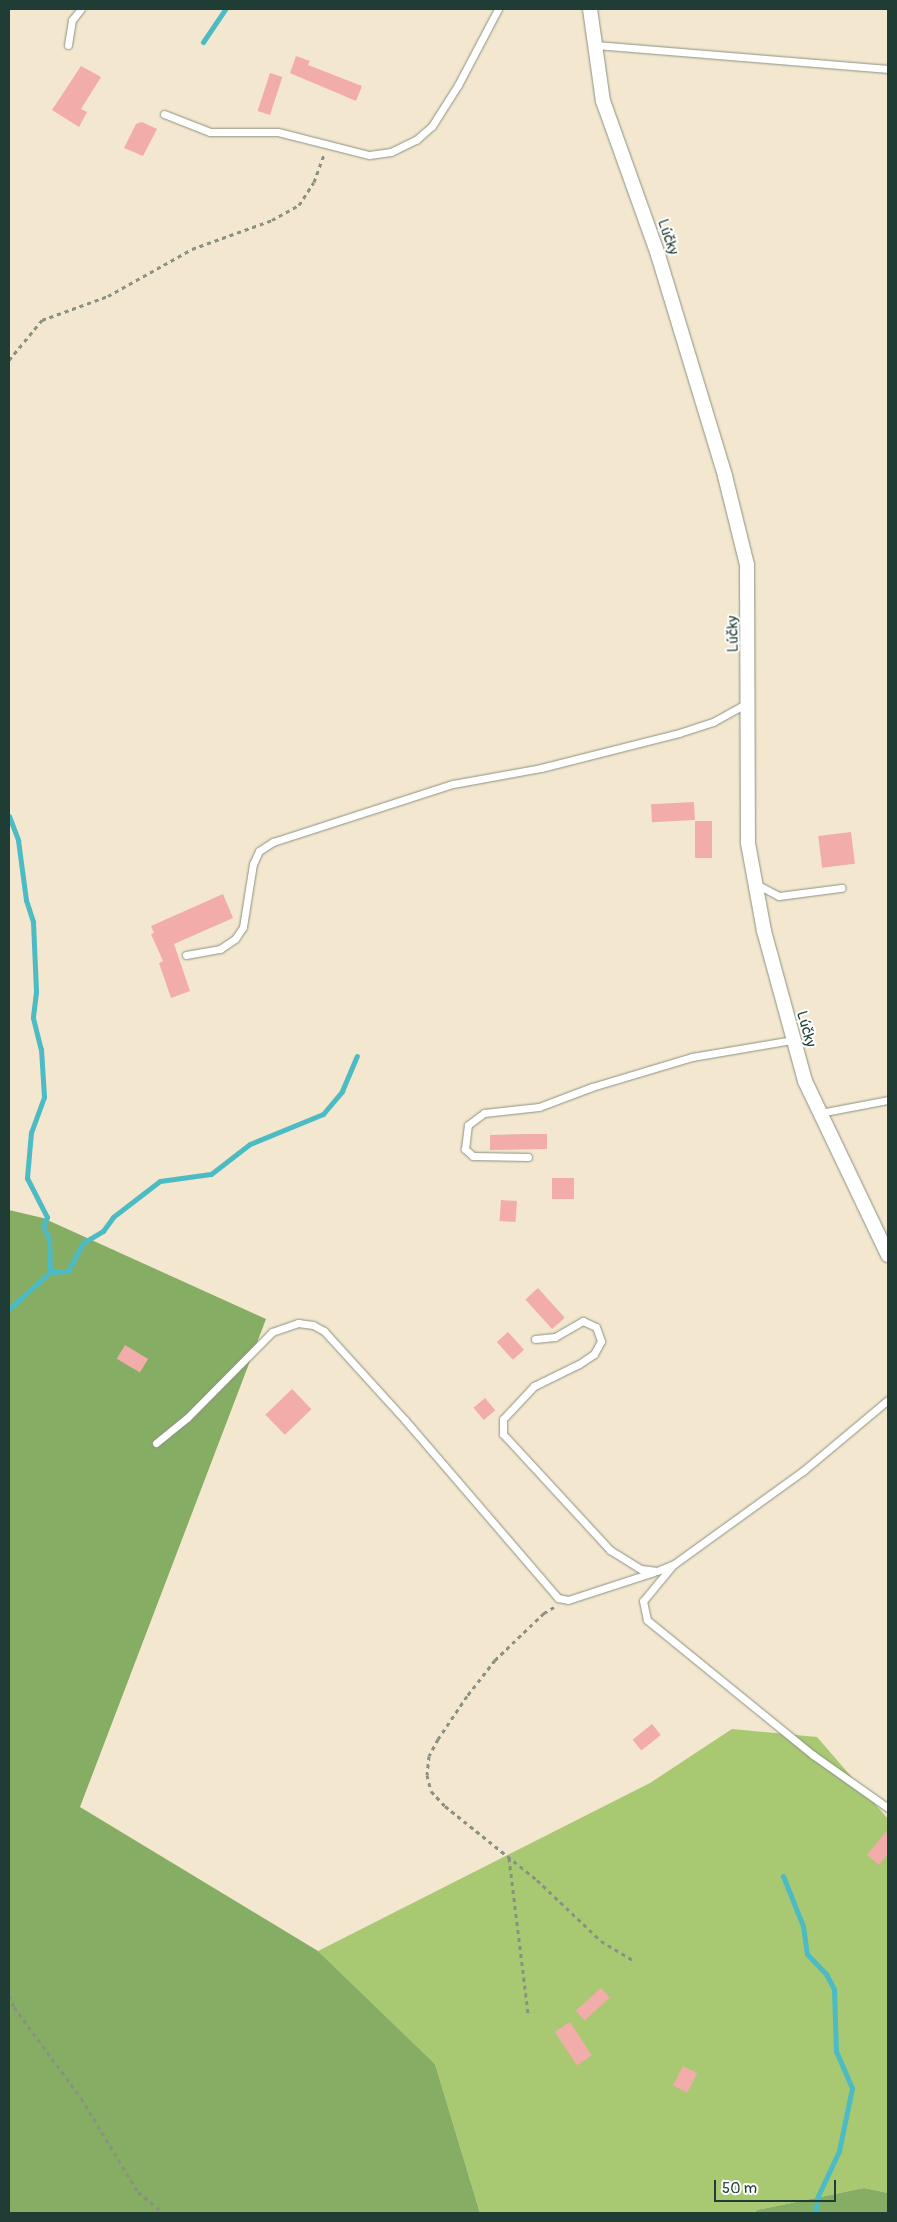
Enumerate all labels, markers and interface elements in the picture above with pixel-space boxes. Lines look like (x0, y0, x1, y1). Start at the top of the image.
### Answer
street label: Lúčky (654, 217, 682, 257)
street label: Lúčky (724, 616, 742, 652)
street label: Lúčky (792, 1009, 820, 1049)
scale bar (717, 2170, 840, 2202)
text: 50 m (722, 2179, 757, 2198)

